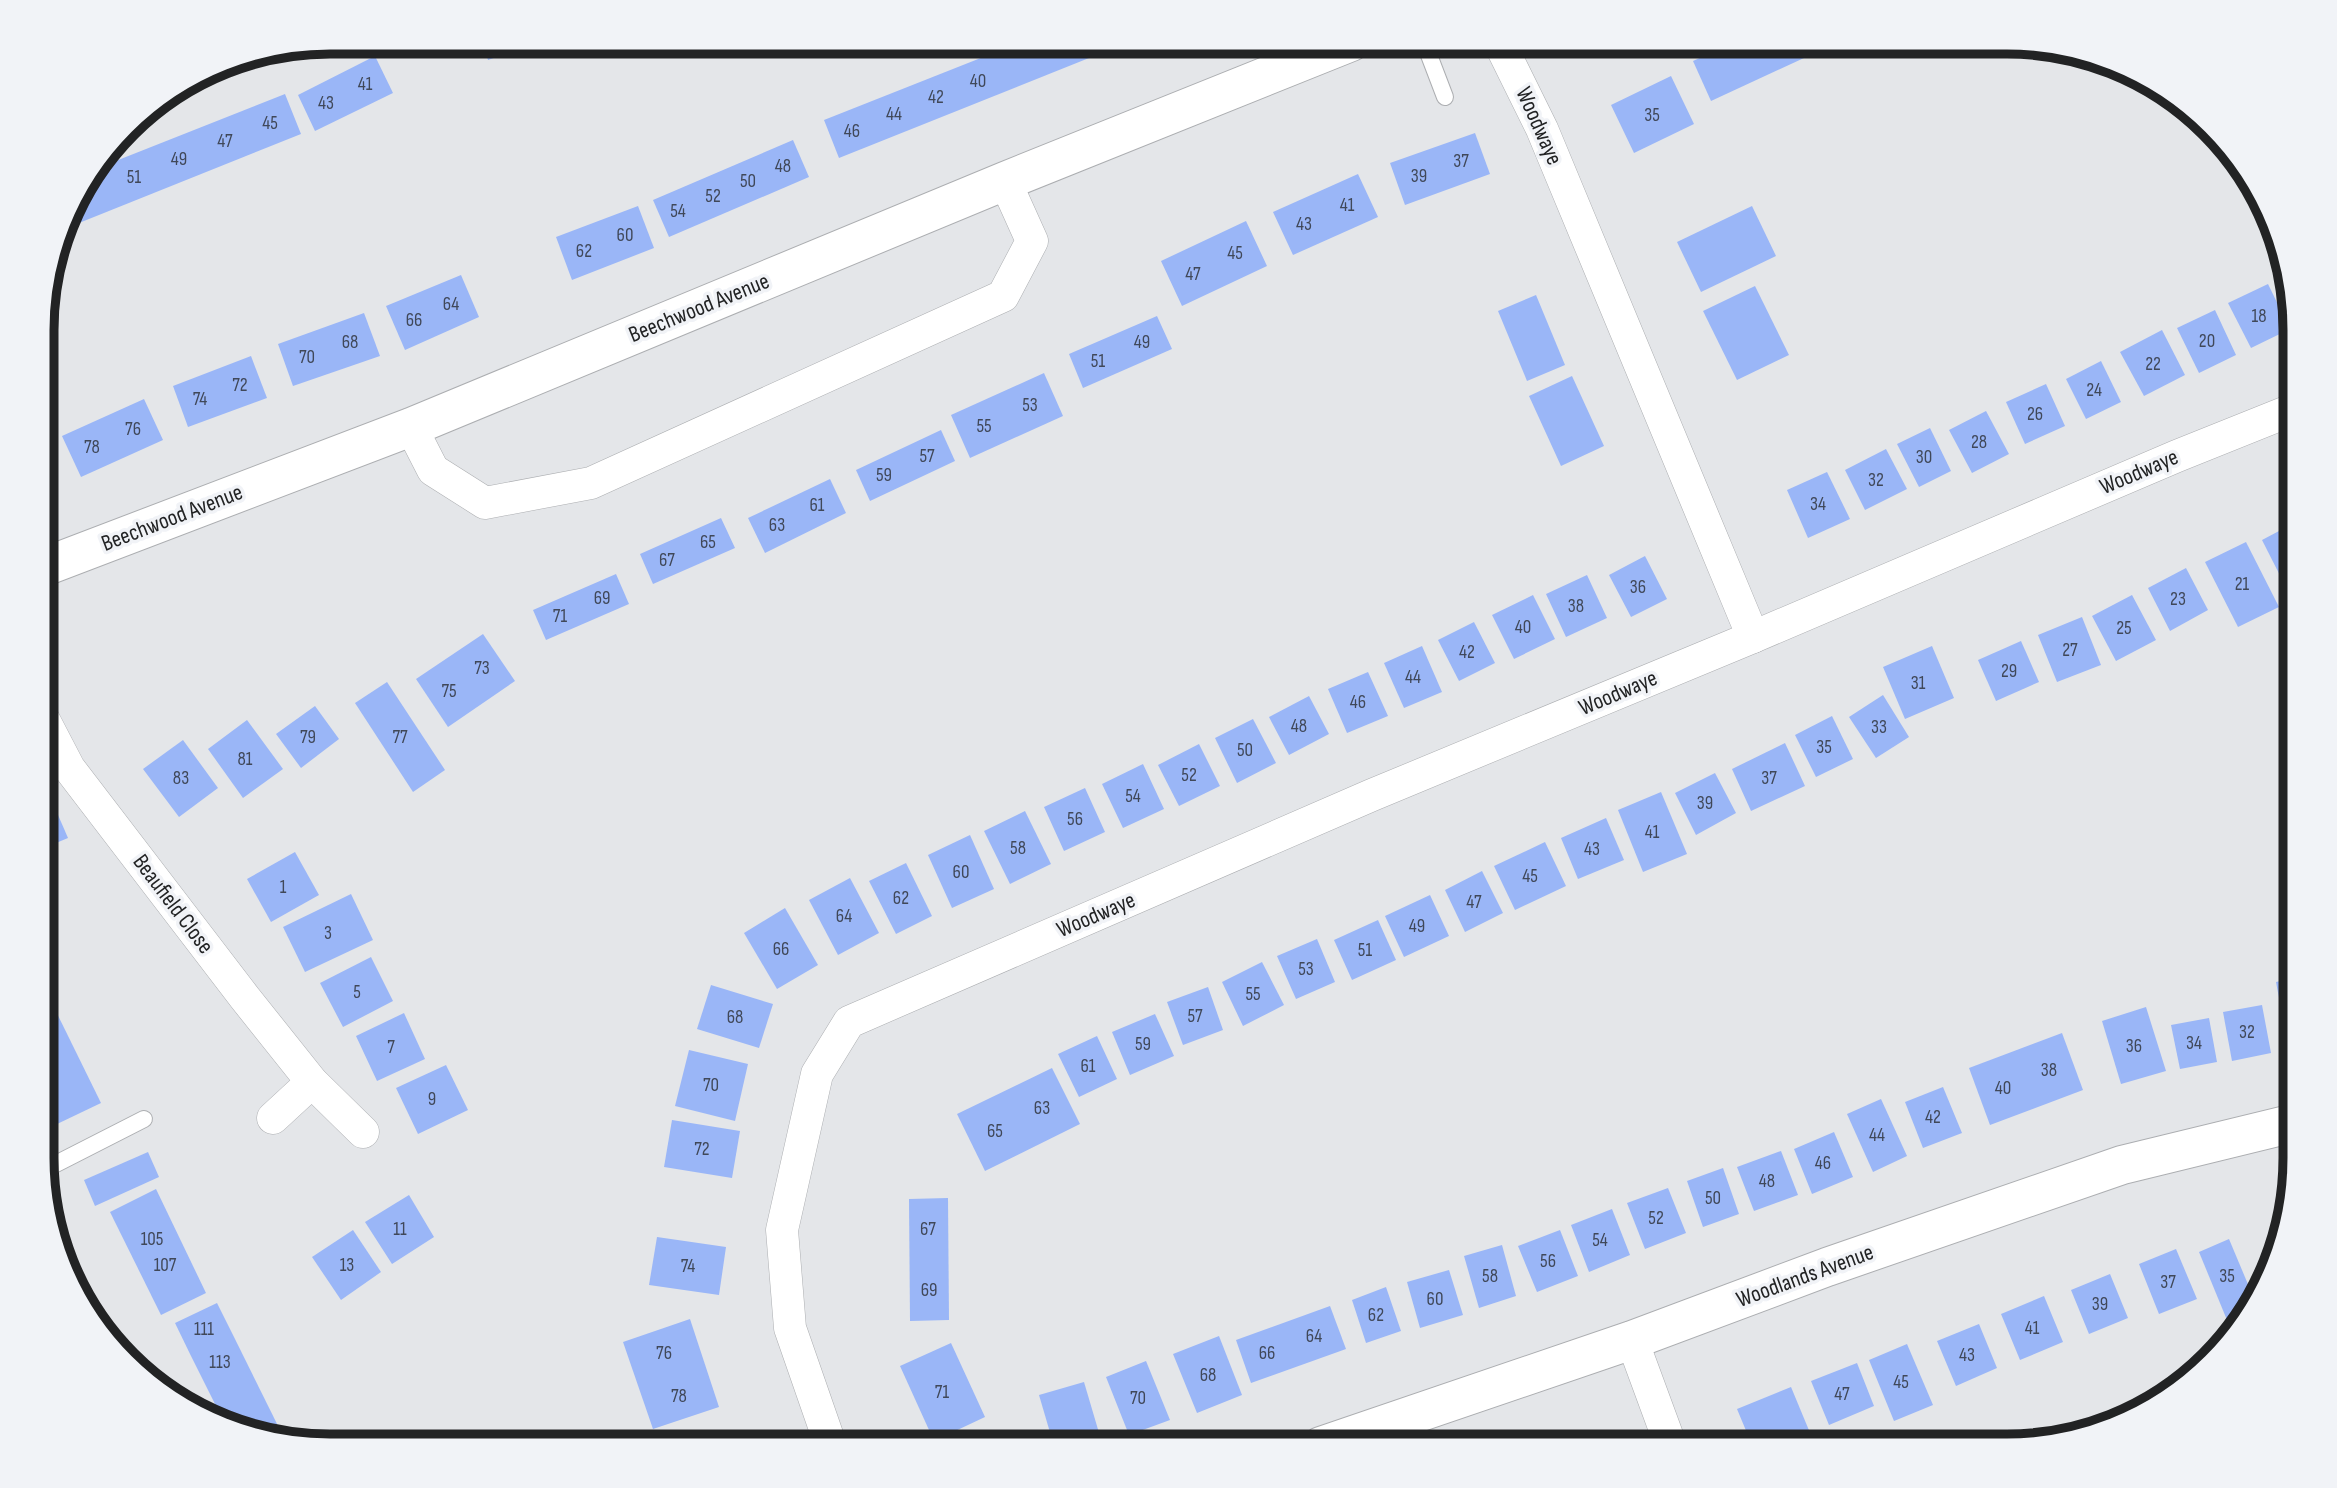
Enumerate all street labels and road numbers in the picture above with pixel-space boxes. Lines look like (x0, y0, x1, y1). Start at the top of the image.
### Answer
street label: Woodwaye (1509, 83, 1569, 169)
street label: Beechwood Avenue (625, 267, 773, 349)
street label: Woodwaye (2096, 443, 2182, 501)
street label: Beechwood Avenue (97, 478, 247, 558)
street label: Woodwaye (1575, 664, 1661, 722)
street label: Beaufield Close (127, 849, 219, 959)
street label: Woodwaye (1053, 886, 1139, 944)
street label: Woodlands Avenue (1733, 1238, 1877, 1314)

